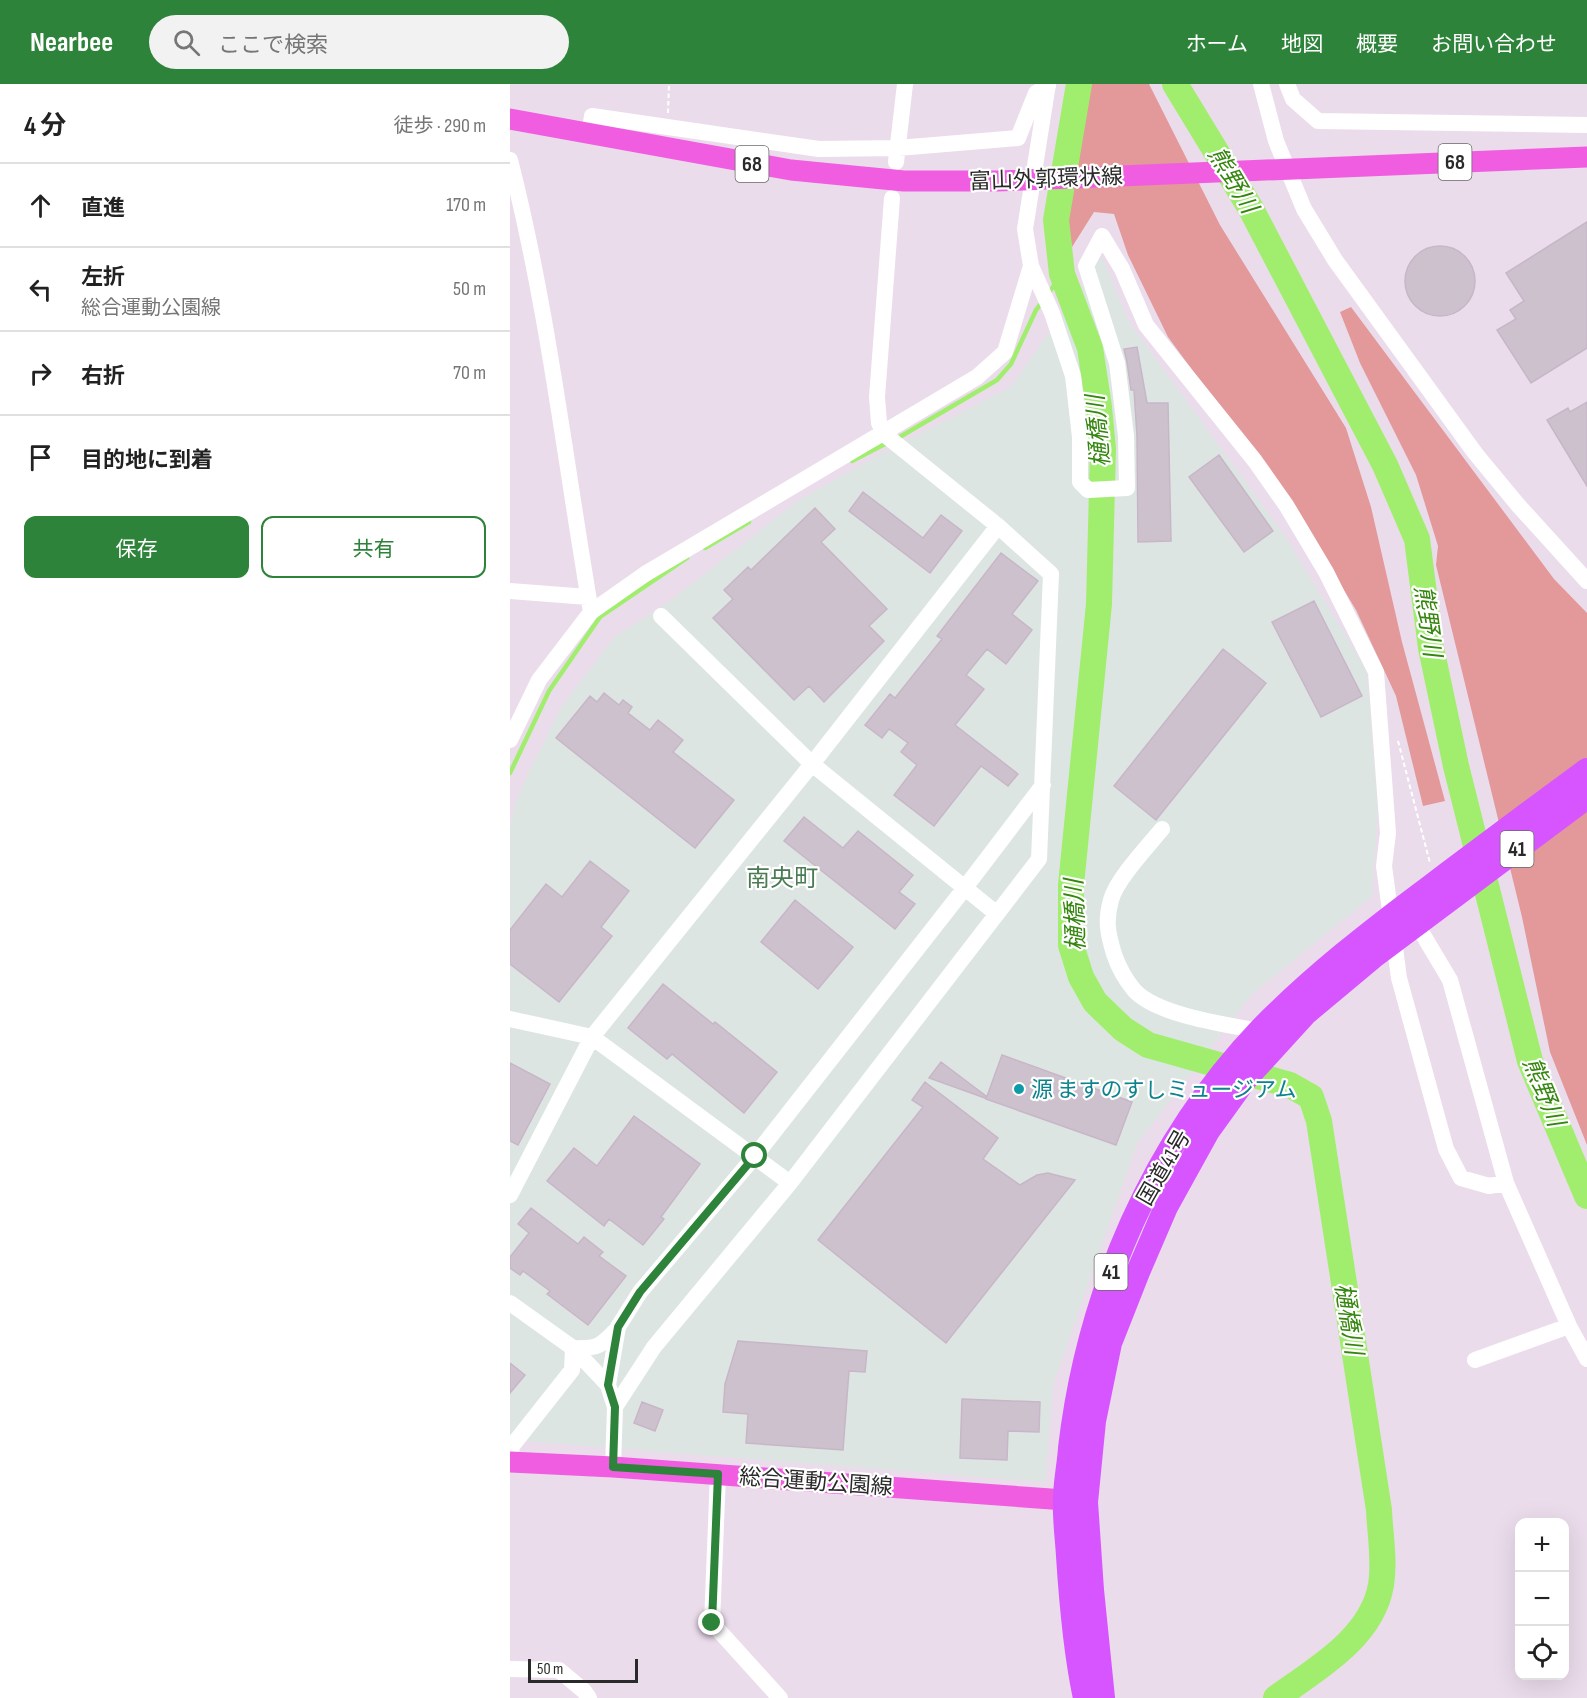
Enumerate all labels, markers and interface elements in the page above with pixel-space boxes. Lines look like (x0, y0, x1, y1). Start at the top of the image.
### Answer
search box (149, 15, 569, 69)
text: Nearbee (30, 26, 113, 59)
icon: search (170, 26, 203, 59)
text: ここで検索 (218, 32, 328, 59)
text: ホーム (1186, 32, 1248, 57)
text: 地図 (1281, 32, 1323, 57)
text: 概要 (1356, 32, 1398, 57)
text: お問い合わせ (1431, 32, 1557, 57)
text: 4 分 (24, 111, 66, 142)
text: 徒歩 · 290 m (394, 114, 486, 138)
water label: 熊野川 (1202, 142, 1265, 221)
road number: 68 (1438, 144, 1472, 180)
road number: 68 (736, 146, 768, 182)
street label: 富山外郭環状線 (969, 163, 1123, 196)
icon: ahead (24, 189, 57, 222)
text: 170 m (446, 193, 486, 217)
text: 直進 (81, 195, 125, 222)
text: 左折 (81, 264, 125, 291)
icon: left (24, 273, 57, 306)
text: 50 m (453, 277, 486, 301)
text: 総合運動公園線 (81, 296, 221, 320)
icon: right (24, 357, 57, 390)
text: 70 m (453, 361, 486, 385)
text: 右折 (81, 363, 125, 390)
water label: 樋橋川 (1081, 391, 1116, 468)
icon: arrive (24, 441, 57, 474)
text: 目的地に到着 (81, 447, 213, 474)
button: 保存 (24, 516, 249, 578)
button: 共有 (261, 516, 486, 578)
water label: 熊野川 (1408, 583, 1447, 662)
road number: 41 (1500, 831, 1534, 867)
district label: 南央町 (746, 864, 818, 893)
water label: 樋橋川 (1060, 876, 1091, 951)
water label: 熊野川 (1517, 1053, 1572, 1134)
place label: 源 ますのすしミュージアム (1031, 1077, 1297, 1104)
marker: 源 ますのすしミュージアム (1012, 1082, 1026, 1096)
street label: 国道41号 (1132, 1125, 1197, 1210)
route start (741, 1142, 767, 1168)
road number: 41 (1094, 1254, 1128, 1290)
water label: 樋橋川 (1329, 1281, 1369, 1360)
street label: 総合運動公園線 (738, 1464, 894, 1501)
map controls (1515, 1518, 1569, 1680)
button: + (1515, 1518, 1569, 1572)
button: − (1515, 1572, 1569, 1626)
route end (698, 1609, 724, 1635)
button: locate (1515, 1626, 1569, 1680)
scale bar (528, 1656, 638, 1684)
text: 50 m (537, 1660, 563, 1679)

